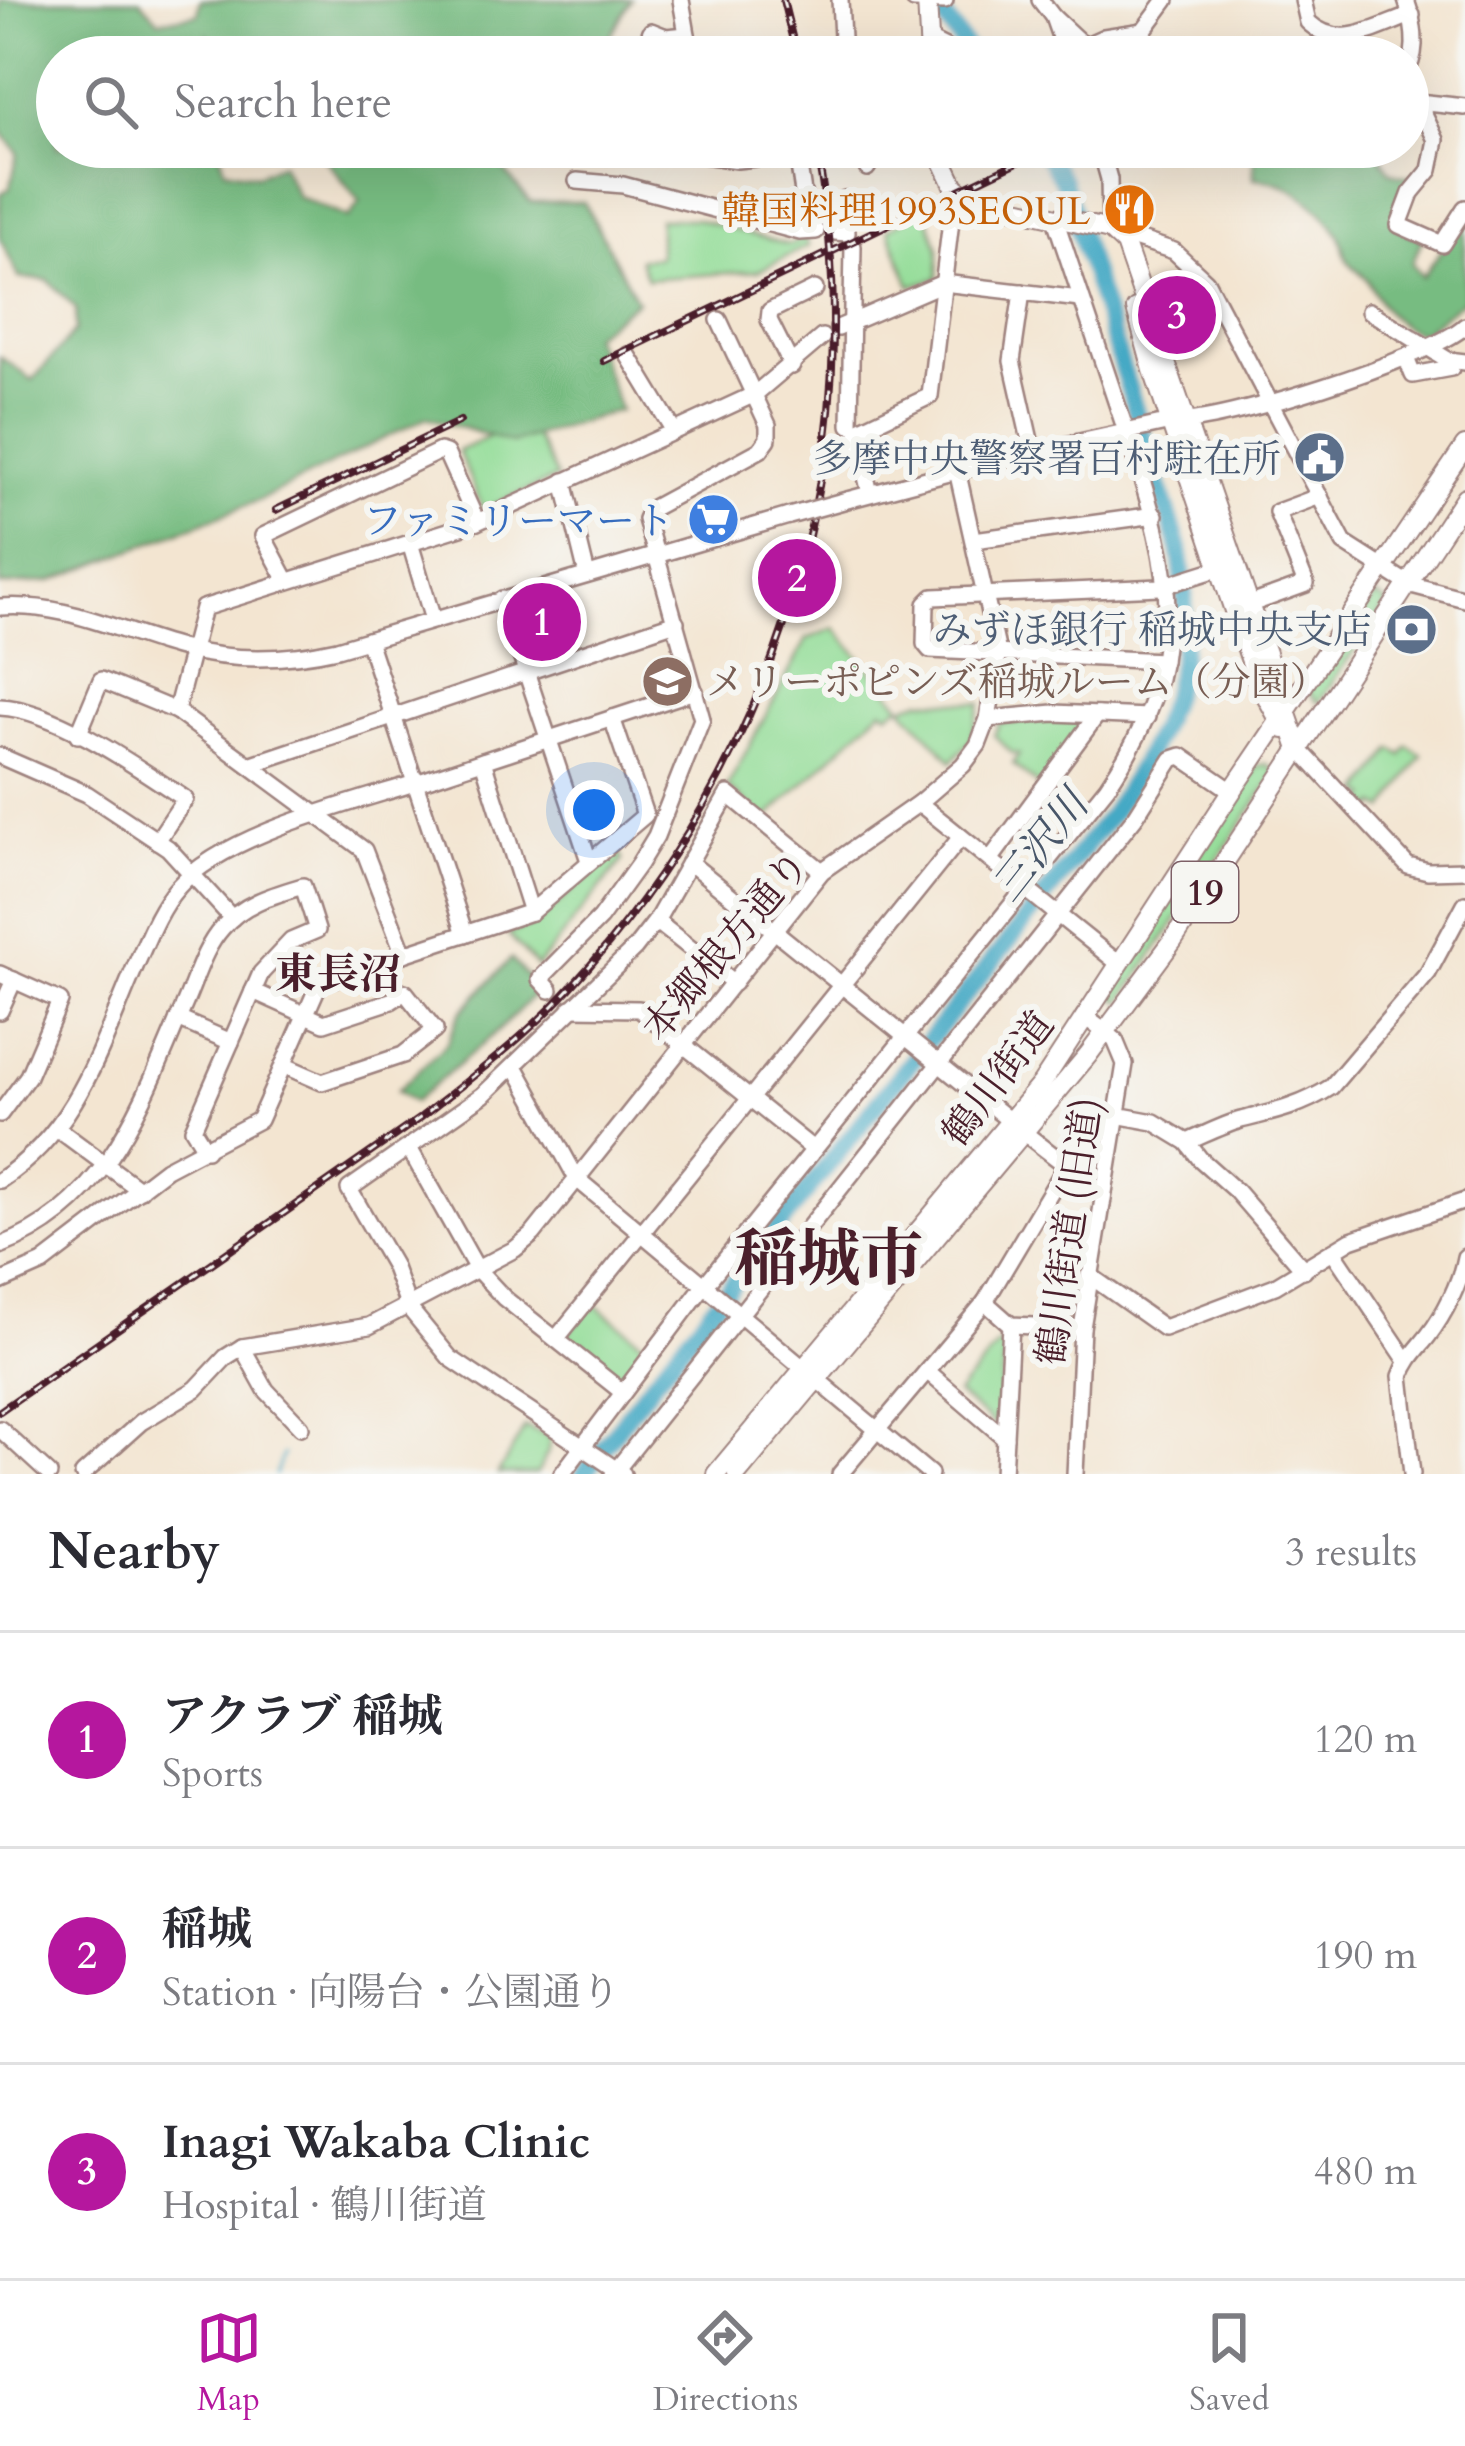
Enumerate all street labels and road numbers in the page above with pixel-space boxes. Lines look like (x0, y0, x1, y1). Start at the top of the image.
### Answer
street label: 本郷根方通り (631, 839, 822, 1053)
road number: 19 (1172, 862, 1238, 922)
street label: 鶴川街道 (930, 1001, 1066, 1157)
street label: 鶴川街道 (旧道) (1025, 1094, 1114, 1368)

